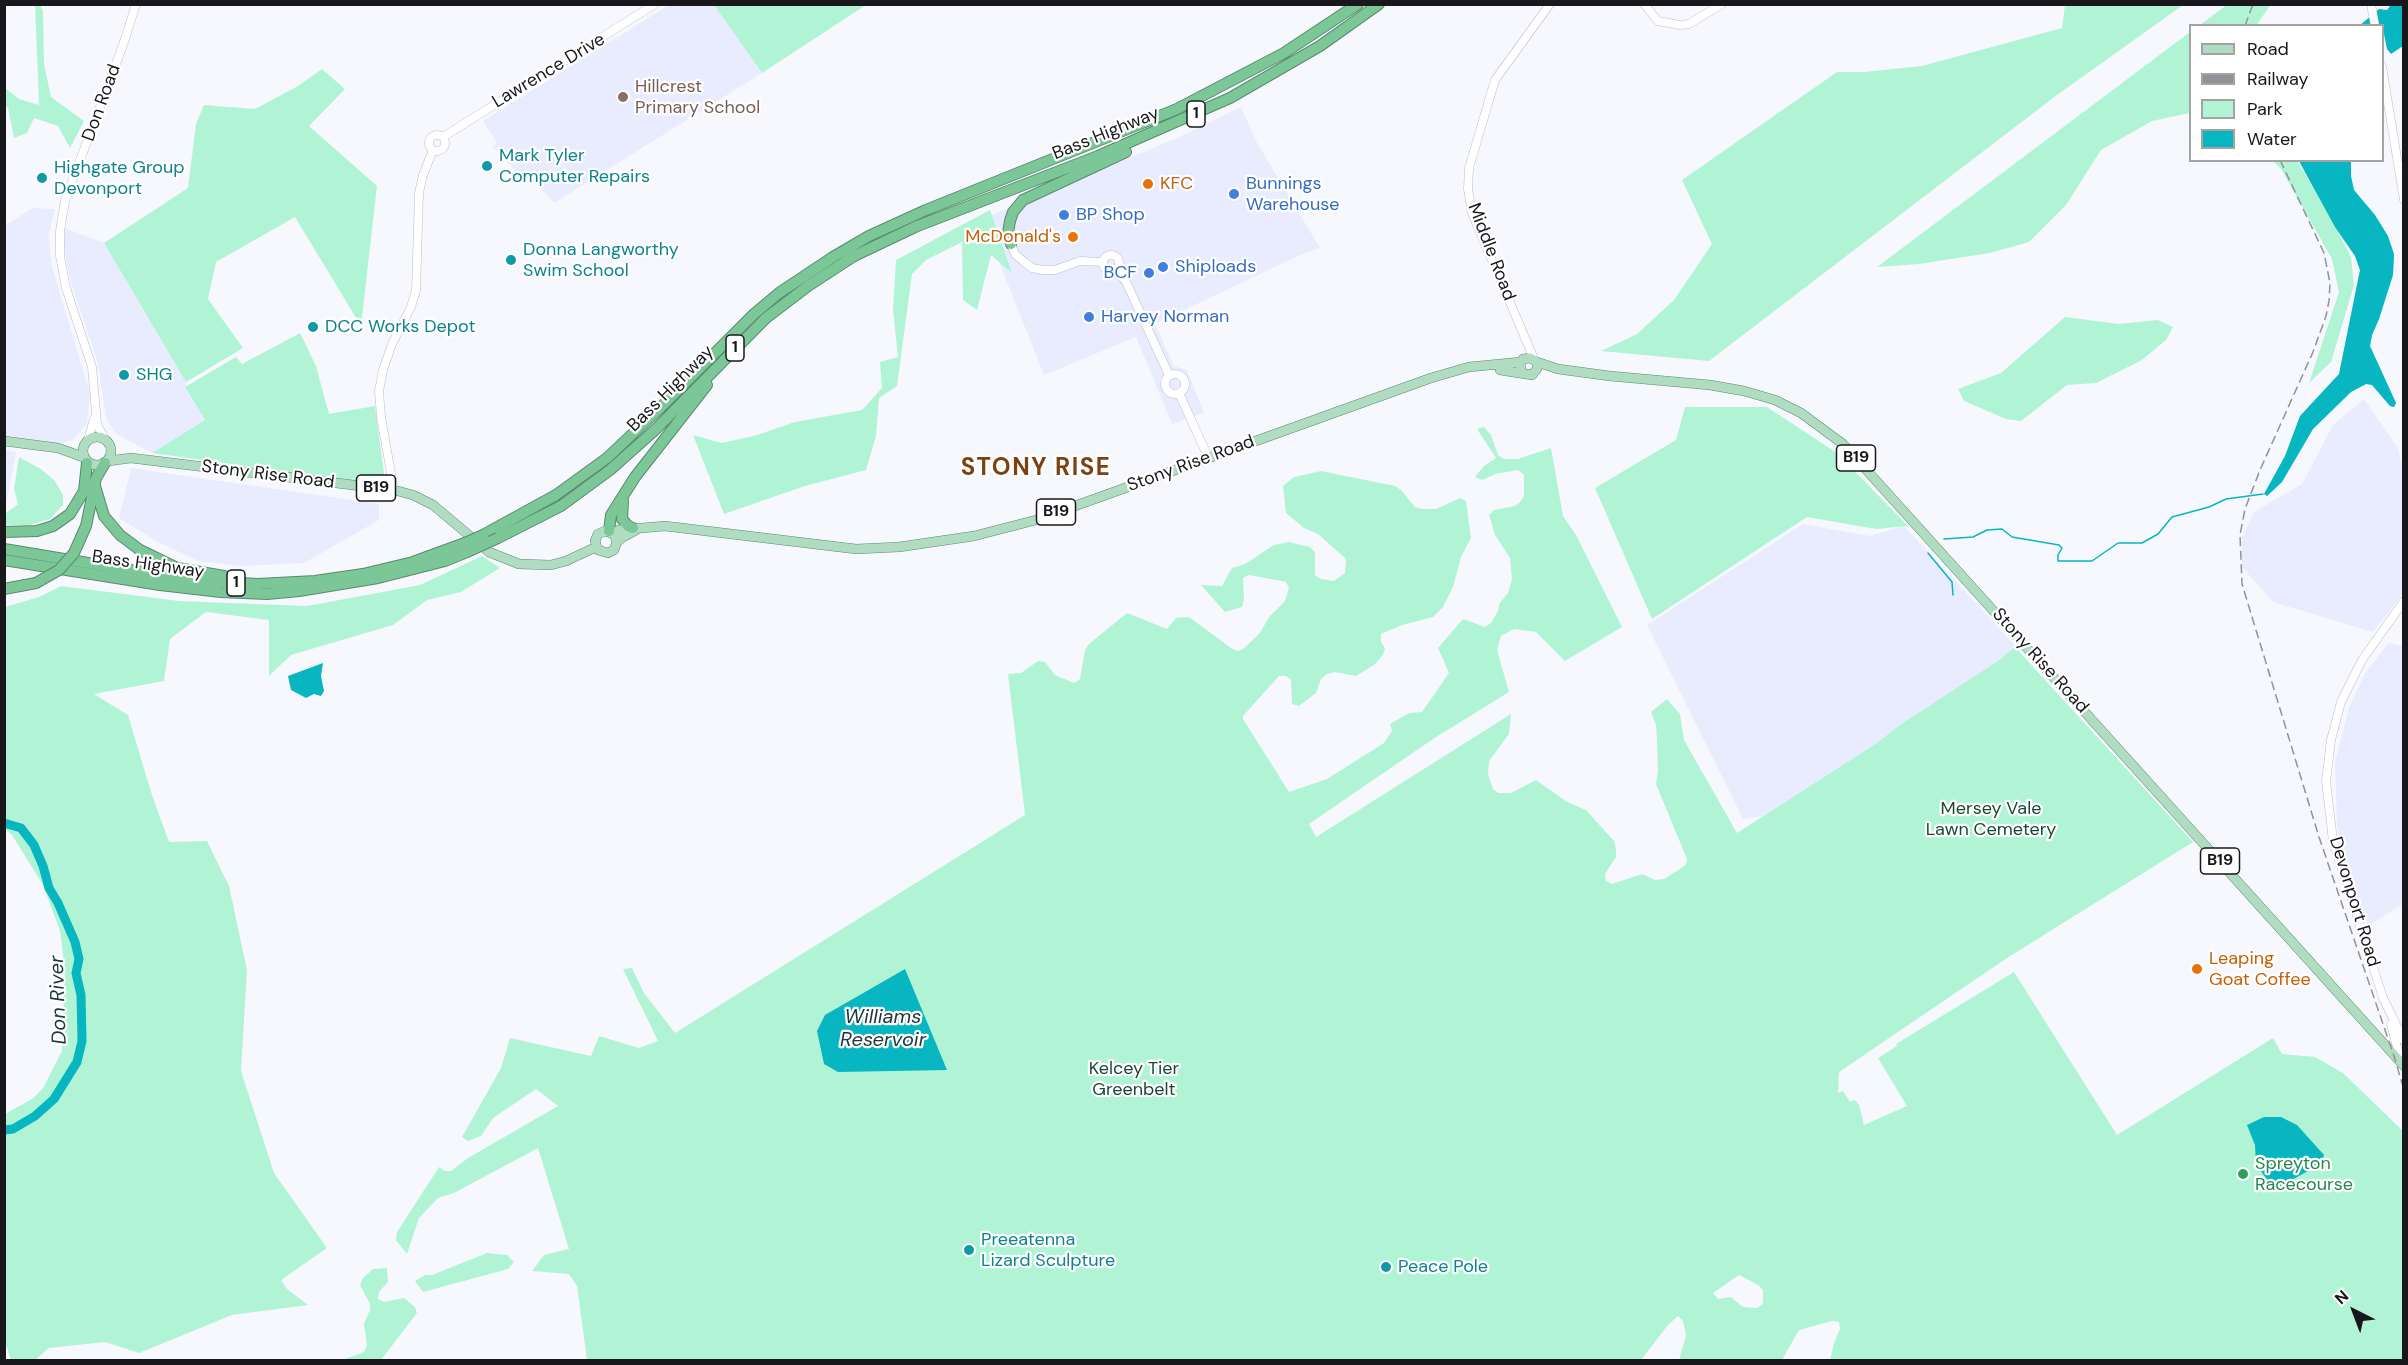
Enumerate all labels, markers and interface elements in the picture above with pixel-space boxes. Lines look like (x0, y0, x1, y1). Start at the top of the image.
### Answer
legend (2189, 24, 2384, 162)
street label: Lawrence Drive (489, 29, 609, 113)
text: Road (2247, 37, 2289, 61)
street label: Don Road (78, 62, 126, 144)
text: Railway (2247, 67, 2309, 91)
place label: Hillcrest Primary School (635, 76, 760, 118)
marker: Hillcrest Primary School (616, 90, 630, 104)
text: Park (2247, 97, 2283, 121)
road number: 1 (1187, 101, 1205, 127)
street label: Bass Highway (1049, 103, 1163, 165)
text: Water (2247, 127, 2297, 151)
place label: Mark Tyler Computer Repairs (499, 145, 650, 188)
place label: Highgate Group Devonport (54, 157, 185, 200)
marker: Mark Tyler Computer Repairs (480, 159, 494, 173)
marker: Highgate Group Devonport (35, 171, 49, 185)
place label: KFC (1160, 173, 1193, 195)
place label: Bunnings Warehouse (1246, 173, 1339, 216)
marker: KFC (1141, 177, 1155, 191)
marker: Bunnings Warehouse (1227, 187, 1241, 201)
street label: Middle Road (1462, 200, 1520, 304)
place label: BP Shop (1076, 204, 1145, 226)
marker: BP Shop (1057, 208, 1071, 222)
place label: McDonald's (965, 226, 1061, 248)
marker: McDonald's (1066, 230, 1080, 244)
place label: Donna Langworthy Swim School (523, 239, 679, 282)
marker: Donna Langworthy Swim School (504, 253, 518, 267)
place label: Shiploads (1175, 256, 1256, 278)
marker: Shiploads (1156, 260, 1170, 274)
place label: BCF (1104, 262, 1137, 284)
marker: BCF (1142, 266, 1156, 280)
place label: Harvey Norman (1101, 306, 1229, 328)
marker: Harvey Norman (1082, 310, 1096, 324)
place label: DCC Works Depot (325, 316, 475, 338)
marker: DCC Works Depot (306, 320, 320, 334)
road number: 1 (726, 335, 744, 361)
street label: Bass Highway (623, 341, 719, 437)
place label: SHG (136, 364, 172, 386)
marker: SHG (117, 368, 131, 382)
street label: Stony Rise Road (1124, 431, 1258, 497)
road number: B19 (1836, 445, 1876, 471)
district label: STONY RISE (961, 455, 1111, 483)
street label: Stony Rise Road (200, 456, 336, 494)
road number: B19 (356, 475, 395, 501)
road number: B19 (1036, 499, 1076, 525)
street label: Bass Highway (90, 546, 206, 584)
road number: 1 (227, 570, 245, 596)
street label: Stony Rise Road (1987, 604, 2093, 718)
park label: Mersey Vale Lawn Cemetery (1926, 798, 2056, 840)
street label: Devonport Road (2324, 834, 2384, 970)
road number: B19 (2200, 848, 2240, 874)
place label: Leaping Goat Coffee (2209, 948, 2311, 990)
water label: Don River (45, 955, 73, 1045)
marker: Leaping Goat Coffee (2190, 962, 2204, 976)
water label: Williams Reservoir (840, 1006, 926, 1053)
park label: Kelcey Tier Greenbelt (1089, 1058, 1179, 1100)
place label: Spreyton Racecourse (2255, 1153, 2353, 1196)
marker: Spreyton Racecourse (2236, 1167, 2250, 1181)
place label: Preeatenna Lizard Sculpture (981, 1229, 1115, 1272)
marker: Preeatenna Lizard Sculpture (962, 1243, 976, 1257)
place label: Peace Pole (1398, 1256, 1488, 1278)
marker: Peace Pole (1379, 1260, 1393, 1274)
north arrow (2324, 1281, 2384, 1341)
text: N (2330, 1286, 2353, 1309)

